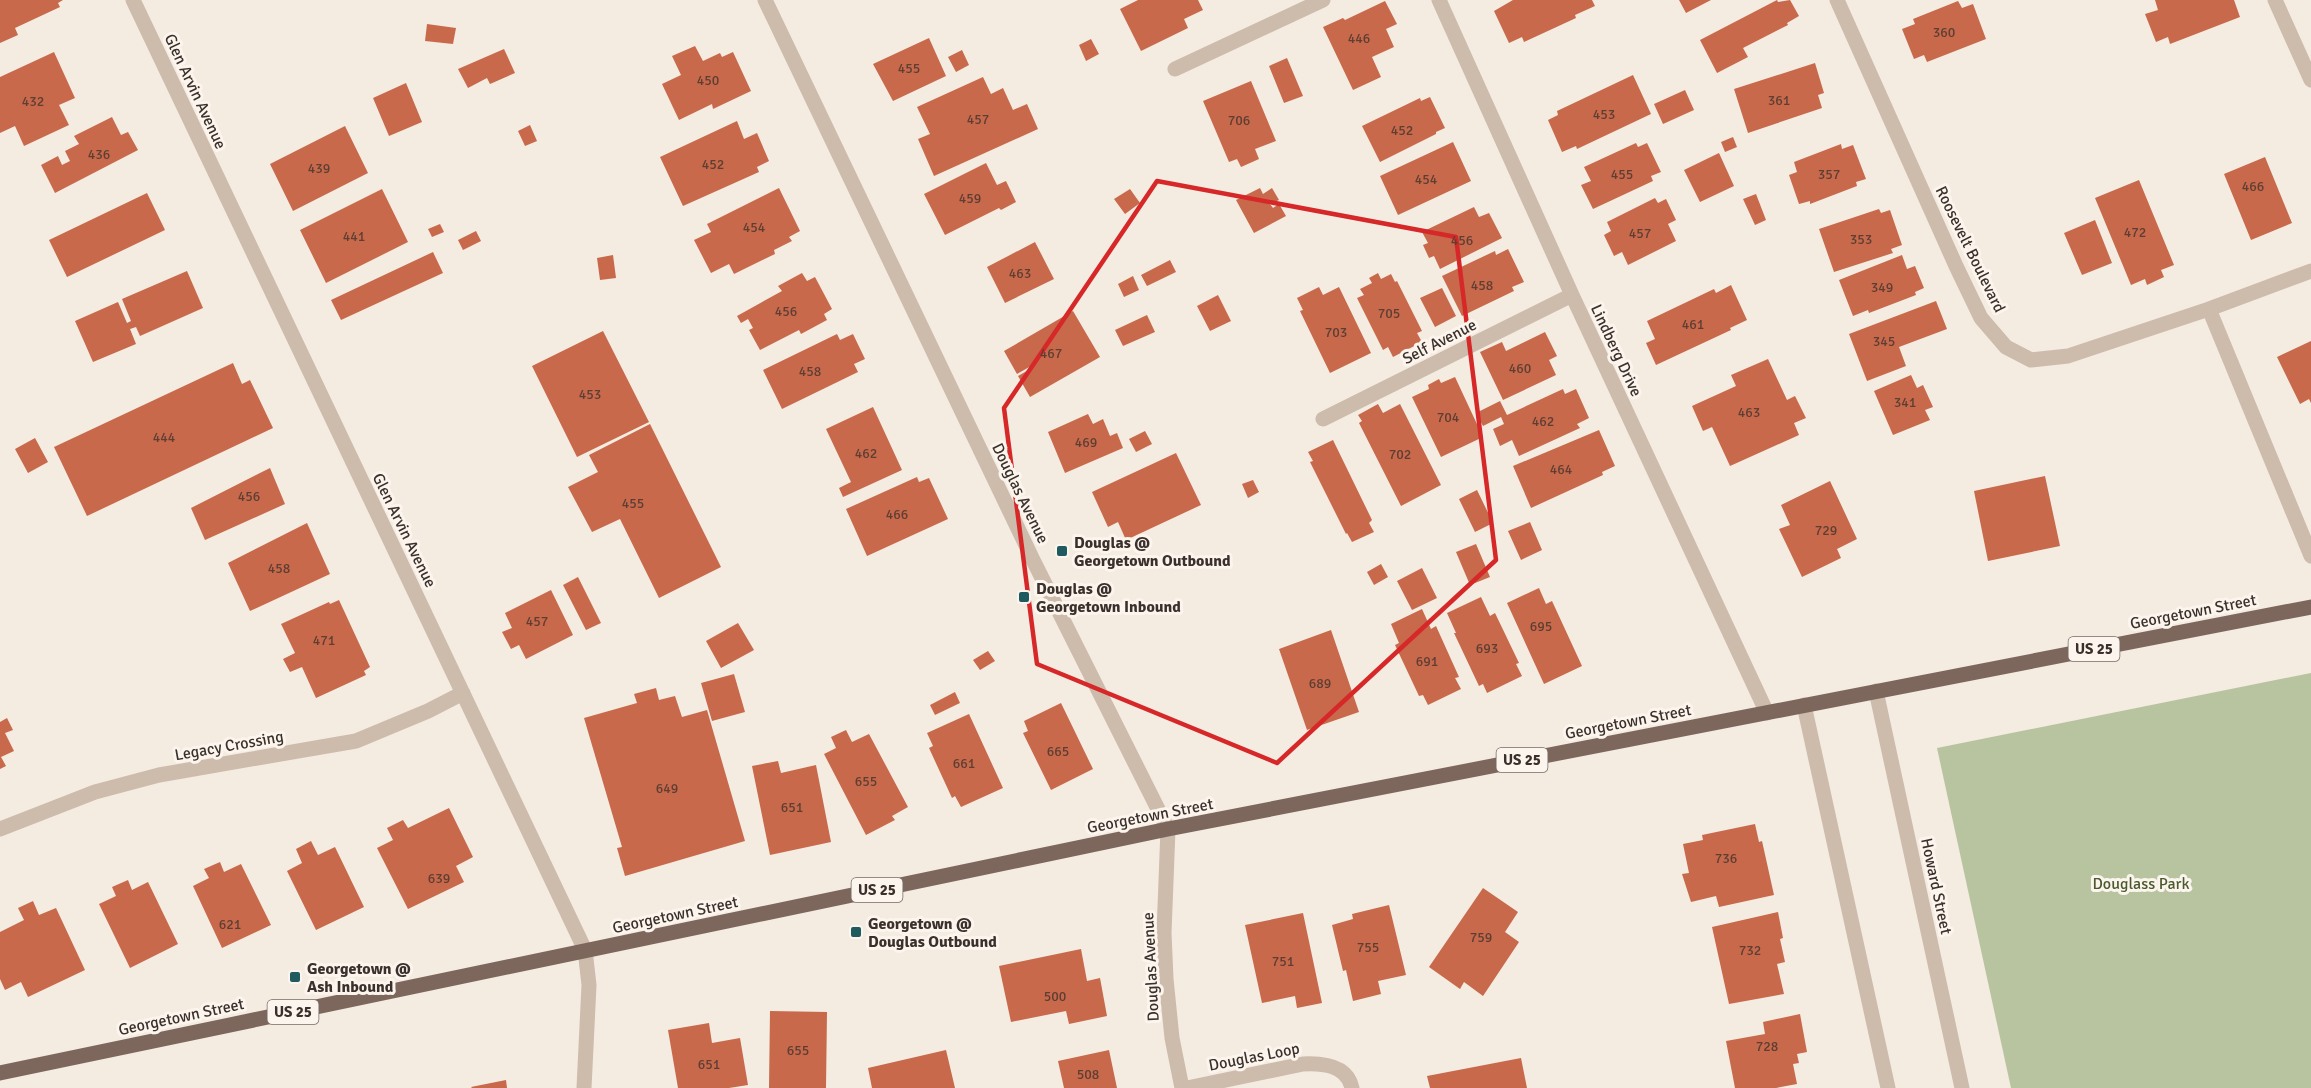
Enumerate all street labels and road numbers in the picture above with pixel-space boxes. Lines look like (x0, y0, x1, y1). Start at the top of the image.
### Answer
street label: Glen Arvin Avenue (160, 31, 231, 152)
street label: Roosevelt Boulevard (1931, 183, 2009, 316)
street label: Lindberg Drive (1586, 301, 1646, 400)
street label: Self Avenue (1399, 315, 1480, 369)
street label: Douglas Avenue (987, 440, 1053, 547)
street label: Glen Arvin Avenue (368, 470, 440, 591)
street label: Georgetown Street (2128, 590, 2258, 634)
road number: US 25 (2068, 637, 2120, 661)
street label: Georgetown Street (1563, 700, 1693, 744)
street label: Legacy Crossing (173, 727, 285, 765)
road number: US 25 (1496, 748, 1547, 772)
street label: Georgetown Street (1085, 794, 1215, 838)
street label: Howard Street (1916, 836, 1956, 937)
road number: US 25 (852, 878, 902, 902)
street label: Georgetown Street (611, 892, 740, 938)
street label: Douglas Avenue (1138, 912, 1164, 1022)
street label: Georgetown Street (117, 994, 246, 1040)
road number: US 25 (268, 1000, 318, 1024)
street label: Douglas Loop (1207, 1038, 1301, 1076)

